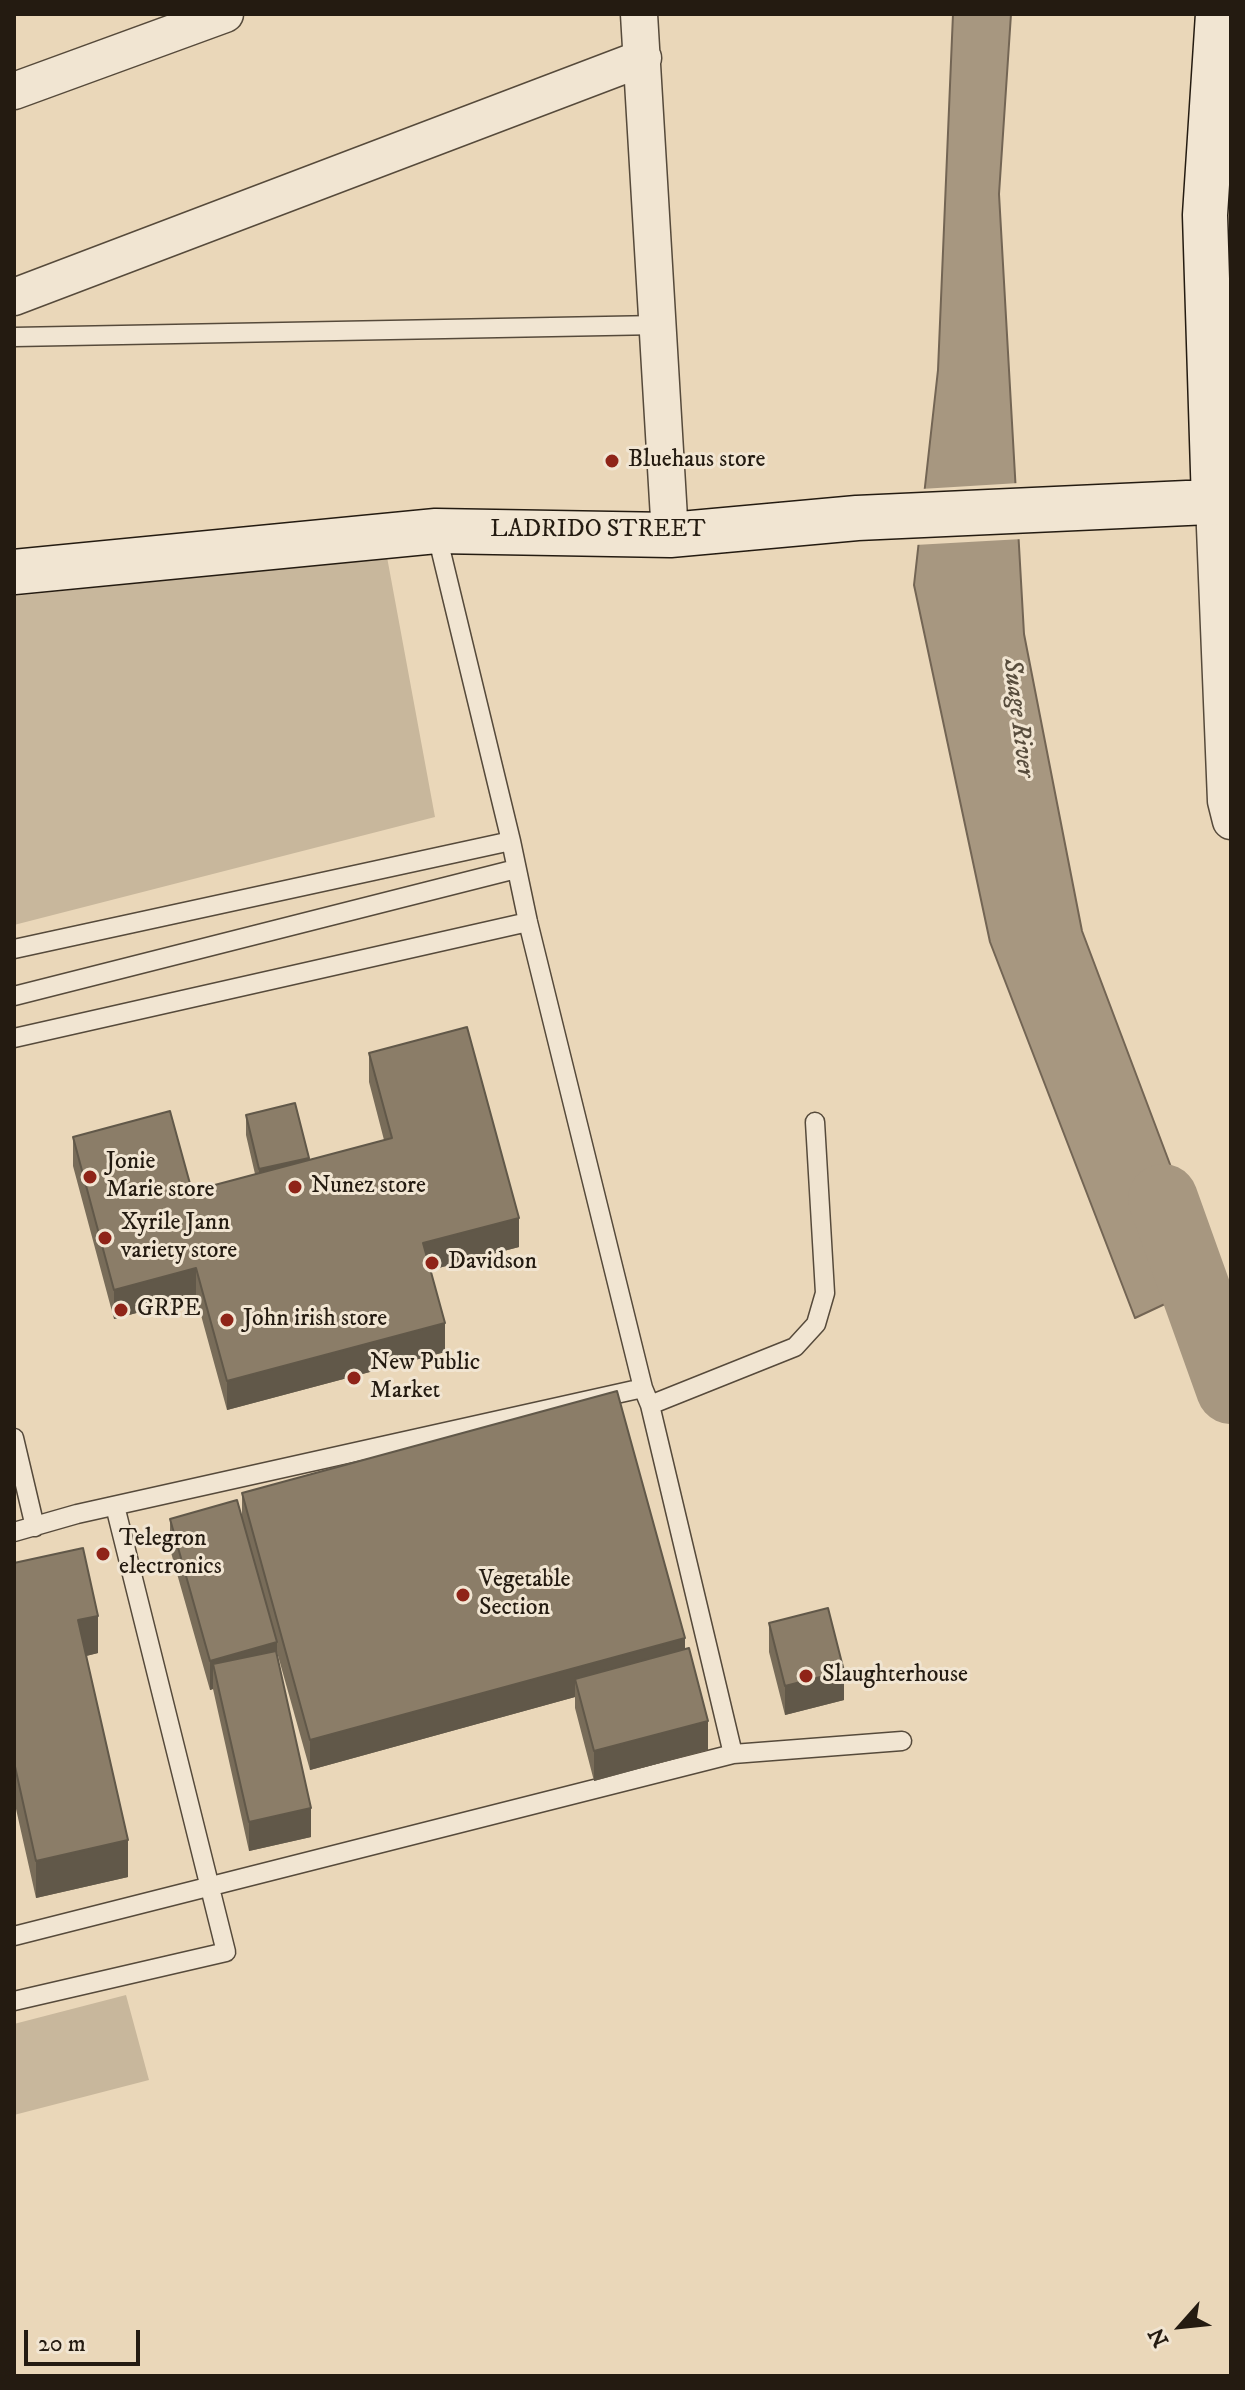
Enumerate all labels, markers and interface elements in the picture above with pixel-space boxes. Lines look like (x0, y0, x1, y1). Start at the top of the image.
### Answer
place label: Bluehaus store (628, 447, 765, 475)
marker: Bluehaus store (603, 452, 621, 470)
street label: LADRIDO STREET (490, 517, 706, 545)
water label: Suage River (994, 657, 1040, 779)
place label: Jonie Marie store (106, 1149, 214, 1205)
marker: Jonie Marie store (81, 1168, 99, 1186)
place label: Nunez store (311, 1173, 426, 1201)
marker: Nunez store (286, 1178, 304, 1196)
place label: Xyrile Jann variety store (121, 1210, 237, 1266)
marker: Xyrile Jann variety store (96, 1229, 114, 1247)
place label: Davidson (448, 1249, 537, 1277)
marker: Davidson (423, 1254, 441, 1272)
place label: GRPE (137, 1296, 201, 1324)
marker: GRPE (112, 1301, 130, 1319)
place label: John irish store (243, 1306, 387, 1334)
marker: John irish store (218, 1311, 236, 1329)
place label: New Public Market (370, 1350, 480, 1406)
marker: New Public Market (345, 1369, 363, 1387)
place label: Telegron electronics (119, 1526, 222, 1582)
marker: Telegron electronics (94, 1545, 112, 1563)
place label: Vegetable Section (479, 1567, 571, 1623)
marker: Vegetable Section (454, 1586, 472, 1604)
place label: Slaughterhouse (822, 1662, 968, 1690)
marker: Slaughterhouse (797, 1667, 815, 1685)
north arrow (1141, 2286, 1221, 2366)
scale bar (28, 2314, 144, 2364)
text: N (1143, 2323, 1175, 2351)
text: 20 m (38, 2329, 86, 2359)

